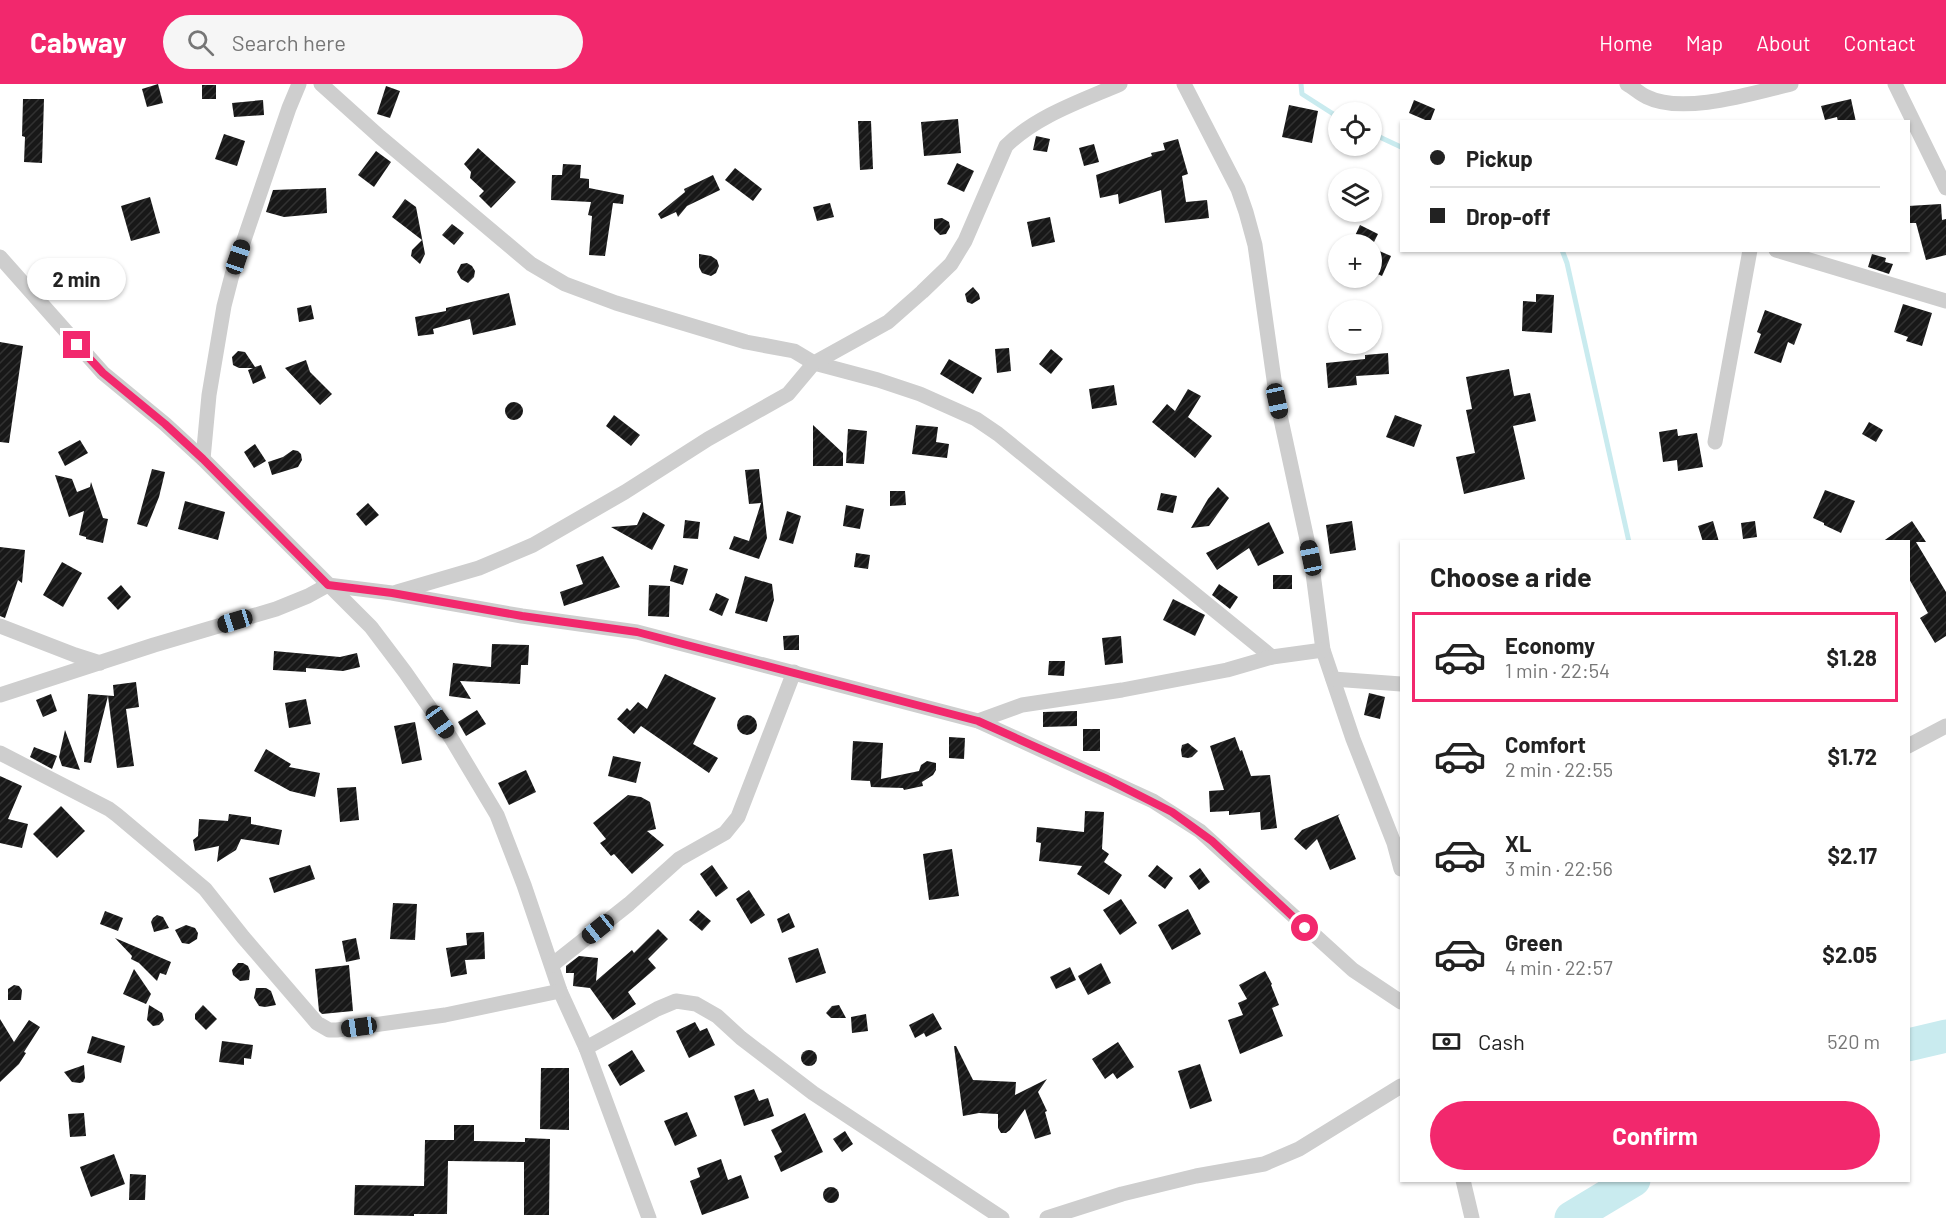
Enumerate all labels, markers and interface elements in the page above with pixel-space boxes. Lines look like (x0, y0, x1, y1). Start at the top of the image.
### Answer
search box (163, 15, 583, 69)
text: Cabway (30, 25, 127, 59)
icon: search (184, 26, 217, 59)
text: Search here (232, 29, 346, 55)
text: Home (1599, 30, 1653, 55)
text: Map (1686, 30, 1723, 55)
text: About (1756, 30, 1811, 55)
text: Contact (1844, 30, 1916, 55)
map controls (1328, 102, 1382, 354)
button: locate (1328, 102, 1382, 156)
text: Pickup (1466, 145, 1533, 171)
button: layers (1328, 168, 1382, 222)
text: Drop-off (1466, 203, 1550, 229)
button: + (1328, 234, 1382, 288)
car (224, 237, 252, 277)
callout: 2 min (28, 258, 127, 300)
text: 2 min (53, 267, 100, 291)
button: − (1328, 300, 1382, 354)
route end (63, 331, 90, 358)
car (1264, 382, 1290, 420)
car (1298, 539, 1324, 577)
text: Choose a ride (1430, 560, 1592, 592)
car (215, 607, 255, 635)
icon: car (1433, 630, 1487, 684)
text: Economy (1505, 632, 1595, 658)
text: $1.28 (1826, 644, 1877, 670)
text: 1 min · 22:54 (1505, 658, 1610, 682)
car (422, 702, 458, 742)
icon: car (1433, 729, 1487, 783)
text: Comfort (1505, 731, 1586, 757)
text: $1.72 (1827, 743, 1877, 769)
text: 2 min · 22:55 (1505, 757, 1613, 781)
icon: car (1433, 828, 1487, 882)
text: XL (1505, 830, 1531, 856)
text: $2.17 (1827, 842, 1877, 868)
text: 3 min · 22:56 (1505, 856, 1613, 880)
car (578, 911, 618, 947)
route start (1291, 914, 1318, 941)
icon: car (1433, 927, 1487, 981)
text: Green (1505, 929, 1563, 955)
text: $2.05 (1822, 941, 1877, 967)
text: 4 min · 22:57 (1505, 955, 1613, 979)
car (340, 1016, 378, 1038)
icon: cash (1430, 1025, 1463, 1058)
text: Cash (1478, 1028, 1525, 1054)
text: 520 m (1827, 1029, 1880, 1053)
button: Confirm (1430, 1101, 1880, 1170)

